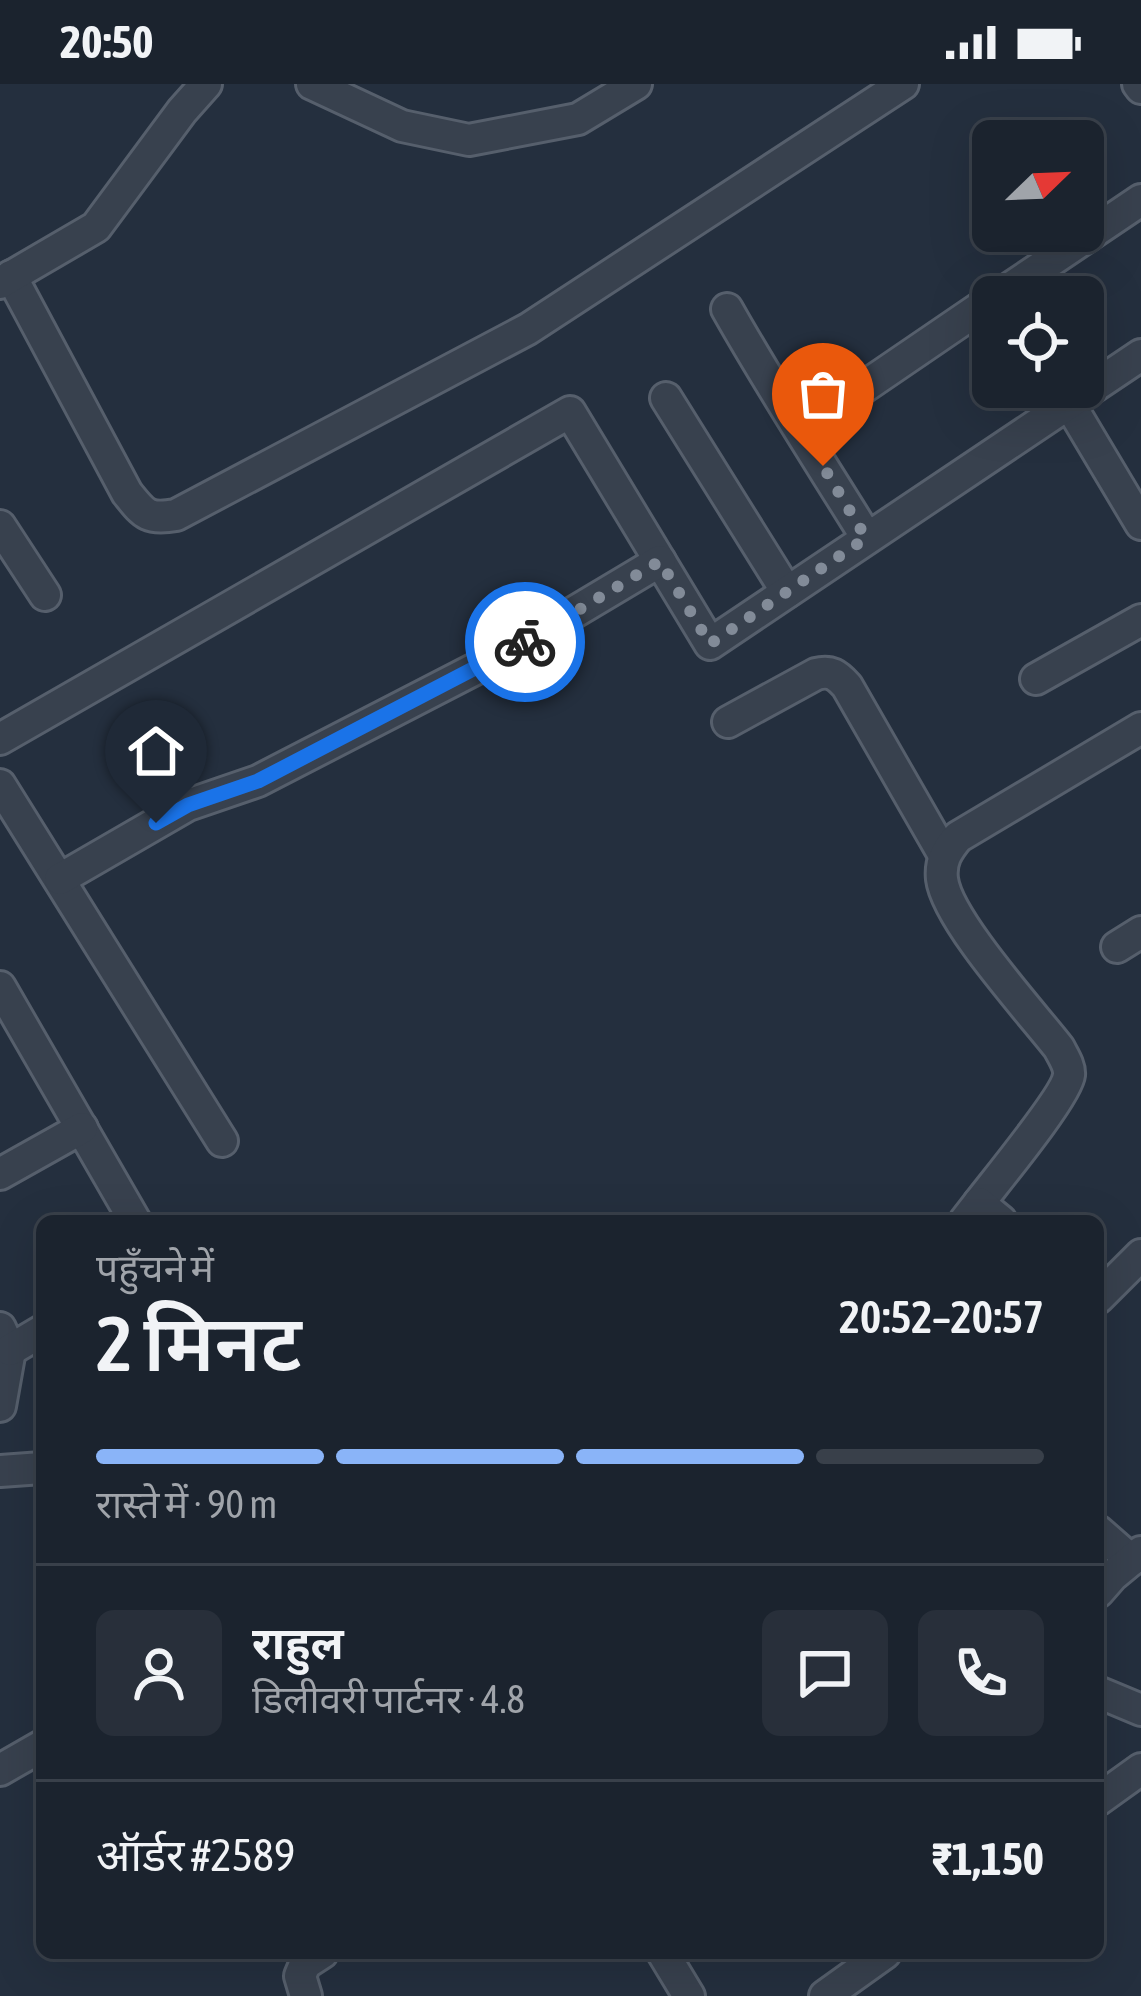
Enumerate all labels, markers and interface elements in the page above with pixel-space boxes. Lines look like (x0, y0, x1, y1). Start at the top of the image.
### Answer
text: 20:50 (60, 16, 154, 68)
north arrow (972, 120, 1104, 252)
map controls (972, 120, 1104, 408)
button: locate (972, 276, 1104, 408)
pin (772, 343, 874, 466)
icon: bag (790, 361, 856, 427)
courier (465, 582, 585, 702)
icon: bike (492, 609, 558, 675)
pin (105, 700, 207, 823)
icon: home (123, 718, 189, 784)
text: पहुँचने में (96, 1246, 214, 1290)
text: 20:52–20:57 (839, 1291, 1044, 1343)
text: 2 मिनट (96, 1298, 302, 1388)
text: रास्ते में · 90 m (96, 1482, 277, 1526)
button: person (96, 1610, 222, 1736)
button: chat (762, 1610, 888, 1736)
button: phone (918, 1610, 1044, 1736)
text: राहुल (252, 1617, 344, 1669)
text: डिलीवरी पार्टनर · 4.8 (252, 1677, 525, 1721)
text: ऑर्डर #2589 (96, 1829, 295, 1881)
text: ₹1,150 (932, 1833, 1044, 1885)

